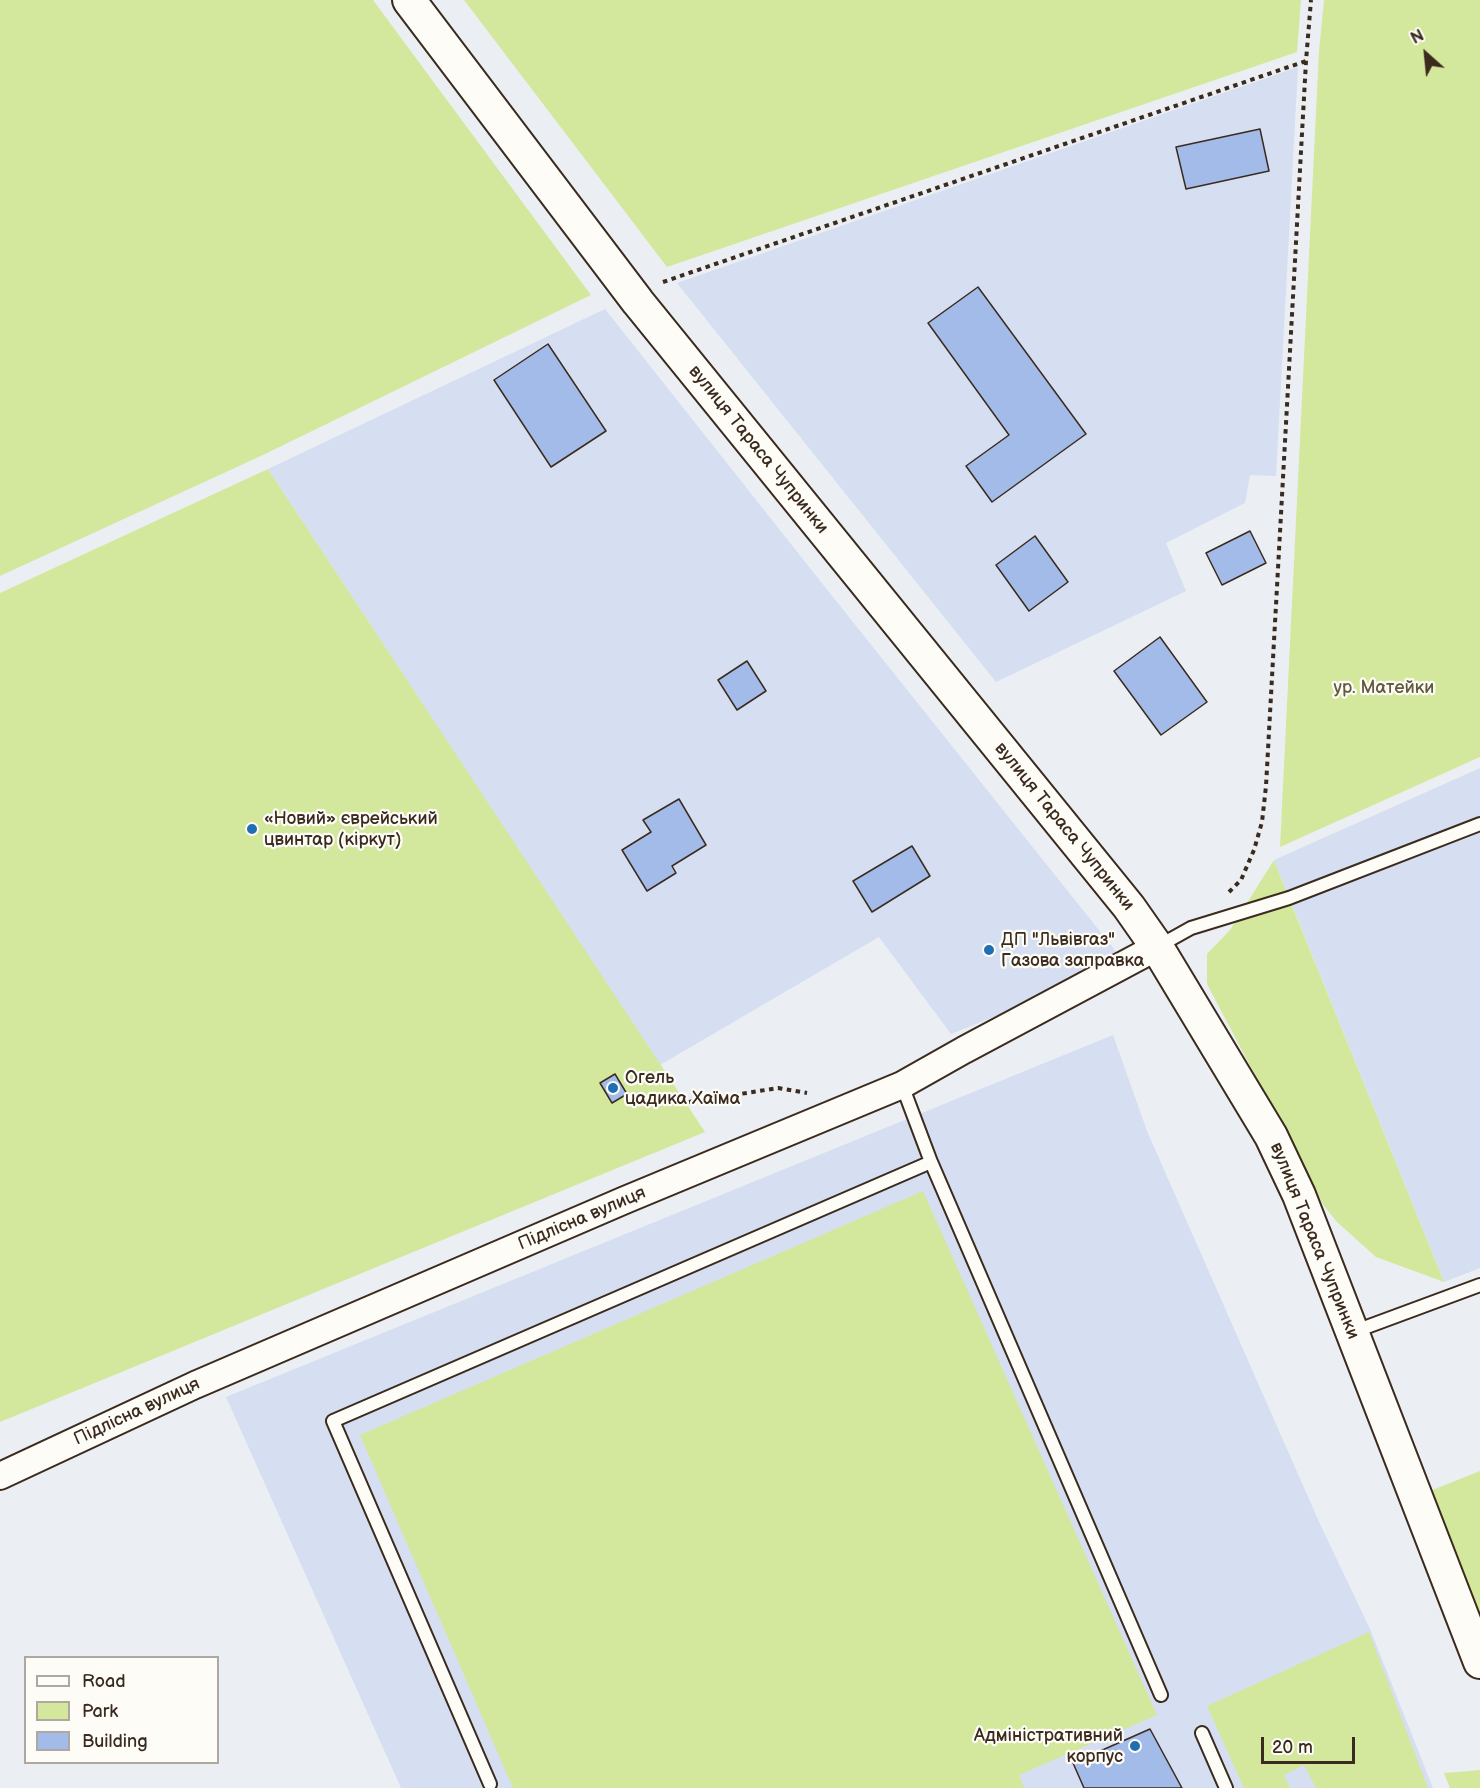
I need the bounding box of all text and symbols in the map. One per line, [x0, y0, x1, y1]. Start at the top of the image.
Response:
north arrow [1396, 24, 1456, 84]
text: N [1408, 26, 1427, 49]
street label: вулиця Тараса Чупринки [683, 361, 833, 539]
park label: ур. Матейки [1334, 677, 1434, 699]
street label: вулиця Тараса Чупринки [989, 738, 1139, 916]
place label: «Новий» єврейський цвинтар (кіркут) [264, 808, 438, 850]
marker: «Новий» єврейський цвинтар (кіркут) [245, 822, 259, 836]
place label: ДП "Львівгаз" Газова заправка [1001, 929, 1144, 972]
marker: ДП "Львівгаз" Газова заправка [982, 943, 996, 957]
place label: Огель цадика Хаїма [625, 1067, 740, 1110]
marker: Огель цадика Хаїма [606, 1081, 620, 1095]
street label: вулиця Тараса Чупринки [1265, 1139, 1363, 1343]
street label: Підлісна вулиця [515, 1182, 649, 1256]
street label: Підлісна вулиця [71, 1373, 203, 1451]
legend [24, 1656, 219, 1764]
text: Road [82, 1671, 126, 1692]
text: Park [82, 1701, 118, 1722]
place label: Адміністративний корпус [974, 1725, 1123, 1768]
scale bar [1264, 1725, 1358, 1763]
text: Building [82, 1731, 148, 1752]
text: 20 m [1272, 1737, 1313, 1758]
marker: Адміністративний корпус [1128, 1739, 1142, 1753]

